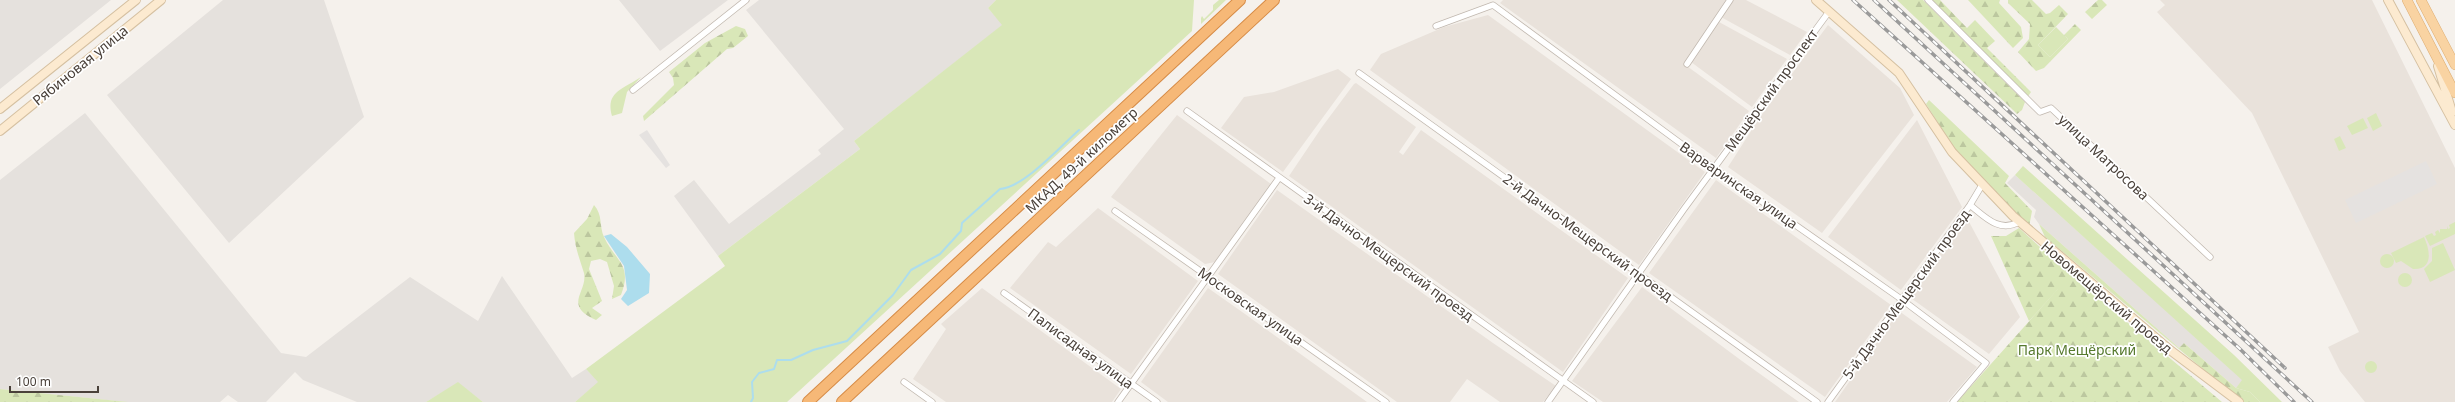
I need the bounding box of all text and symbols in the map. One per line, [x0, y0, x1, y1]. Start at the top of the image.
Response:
street label: Рябиновая улица [28, 21, 132, 109]
street label: Мещёрский проспект [1720, 25, 1822, 155]
street label: МКАД, 49-й километр [1021, 103, 1141, 217]
street label: улица Матросова [2054, 110, 2154, 204]
street label: Варваринская улица [1676, 137, 1802, 233]
street label: 2-й Дачно-Мещерский проезд [1499, 169, 1677, 305]
street label: 3-й Дачно-Мещерский проезд [1300, 189, 1478, 325]
street label: 5-й Дачно-Мещерский проезд [1838, 205, 1974, 383]
street label: Новомещёрский проезд [2037, 236, 2177, 358]
street label: Московская улица [1195, 263, 1307, 349]
street label: Палисадная улица [1024, 303, 1138, 393]
park label: Парк Мещёрский [2018, 340, 2136, 359]
scale bar [10, 368, 98, 394]
text: 100 m [16, 373, 51, 390]

